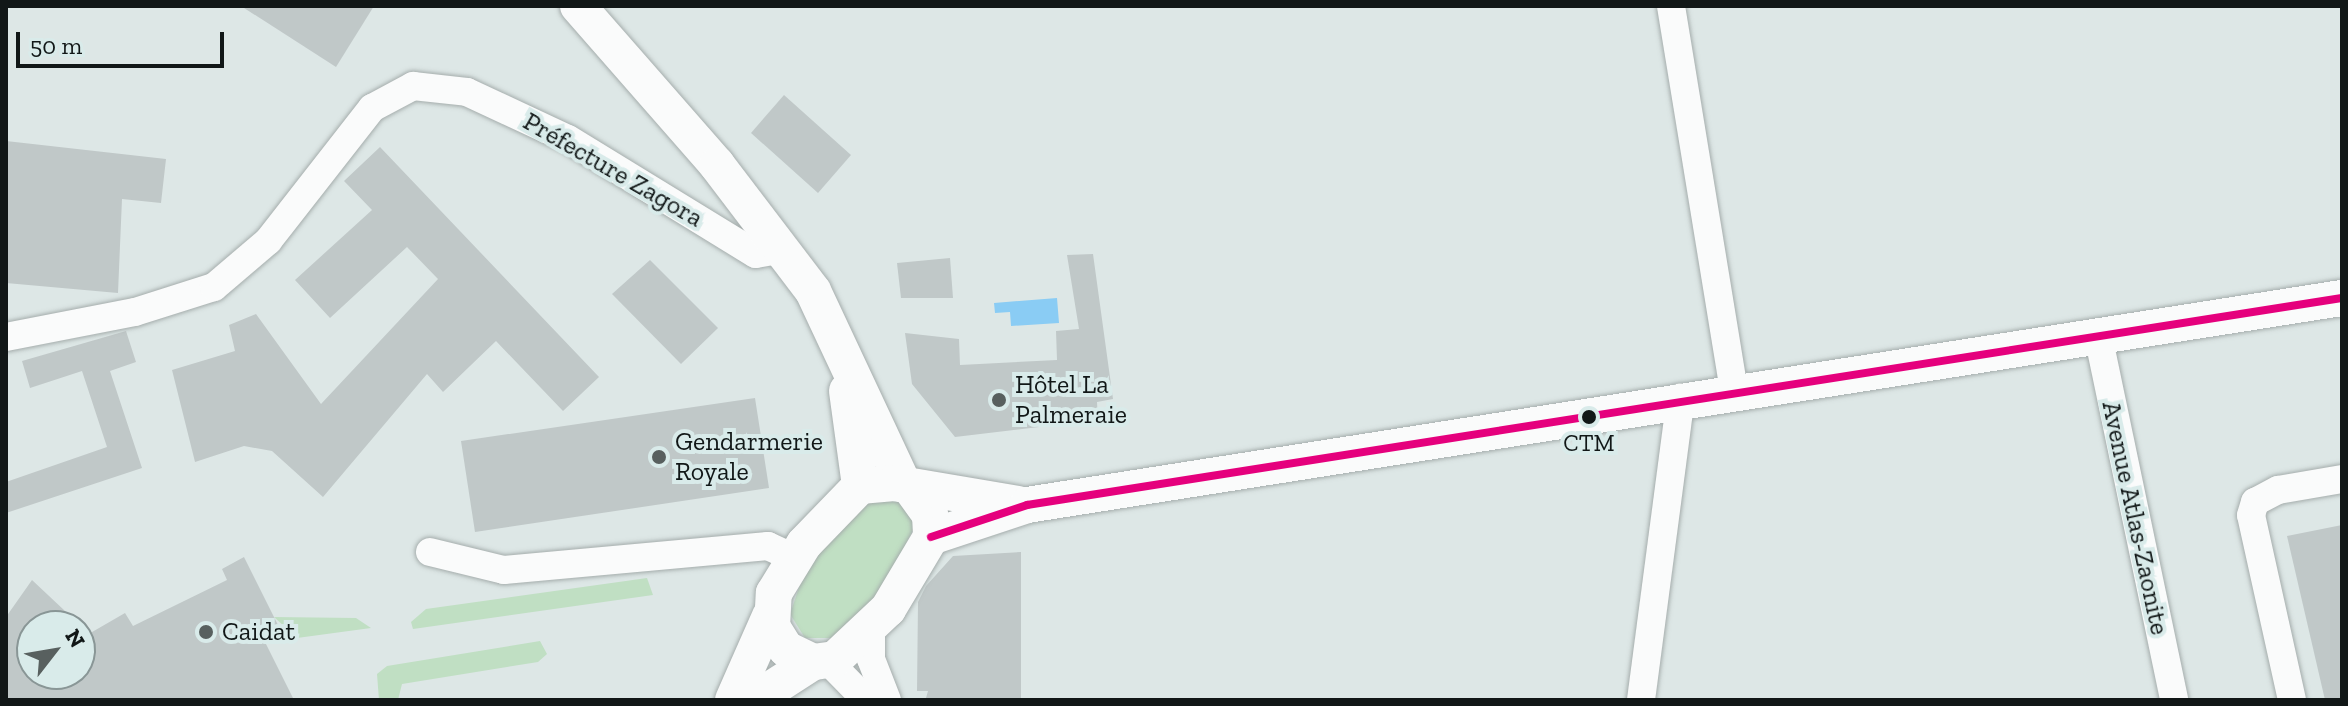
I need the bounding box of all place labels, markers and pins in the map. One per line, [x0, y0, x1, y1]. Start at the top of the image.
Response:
place label: Hôtel La Palmeraie [1015, 369, 1127, 430]
marker: Hôtel La Palmeraie [990, 391, 1008, 409]
marker: CTM [1581, 409, 1597, 425]
place label: Gendarmerie Royale [675, 426, 823, 488]
place label: CTM [1563, 429, 1615, 457]
marker: Gendarmerie Royale [650, 448, 668, 466]
place label: Caidat [222, 616, 295, 648]
marker: Caidat [197, 623, 215, 641]

